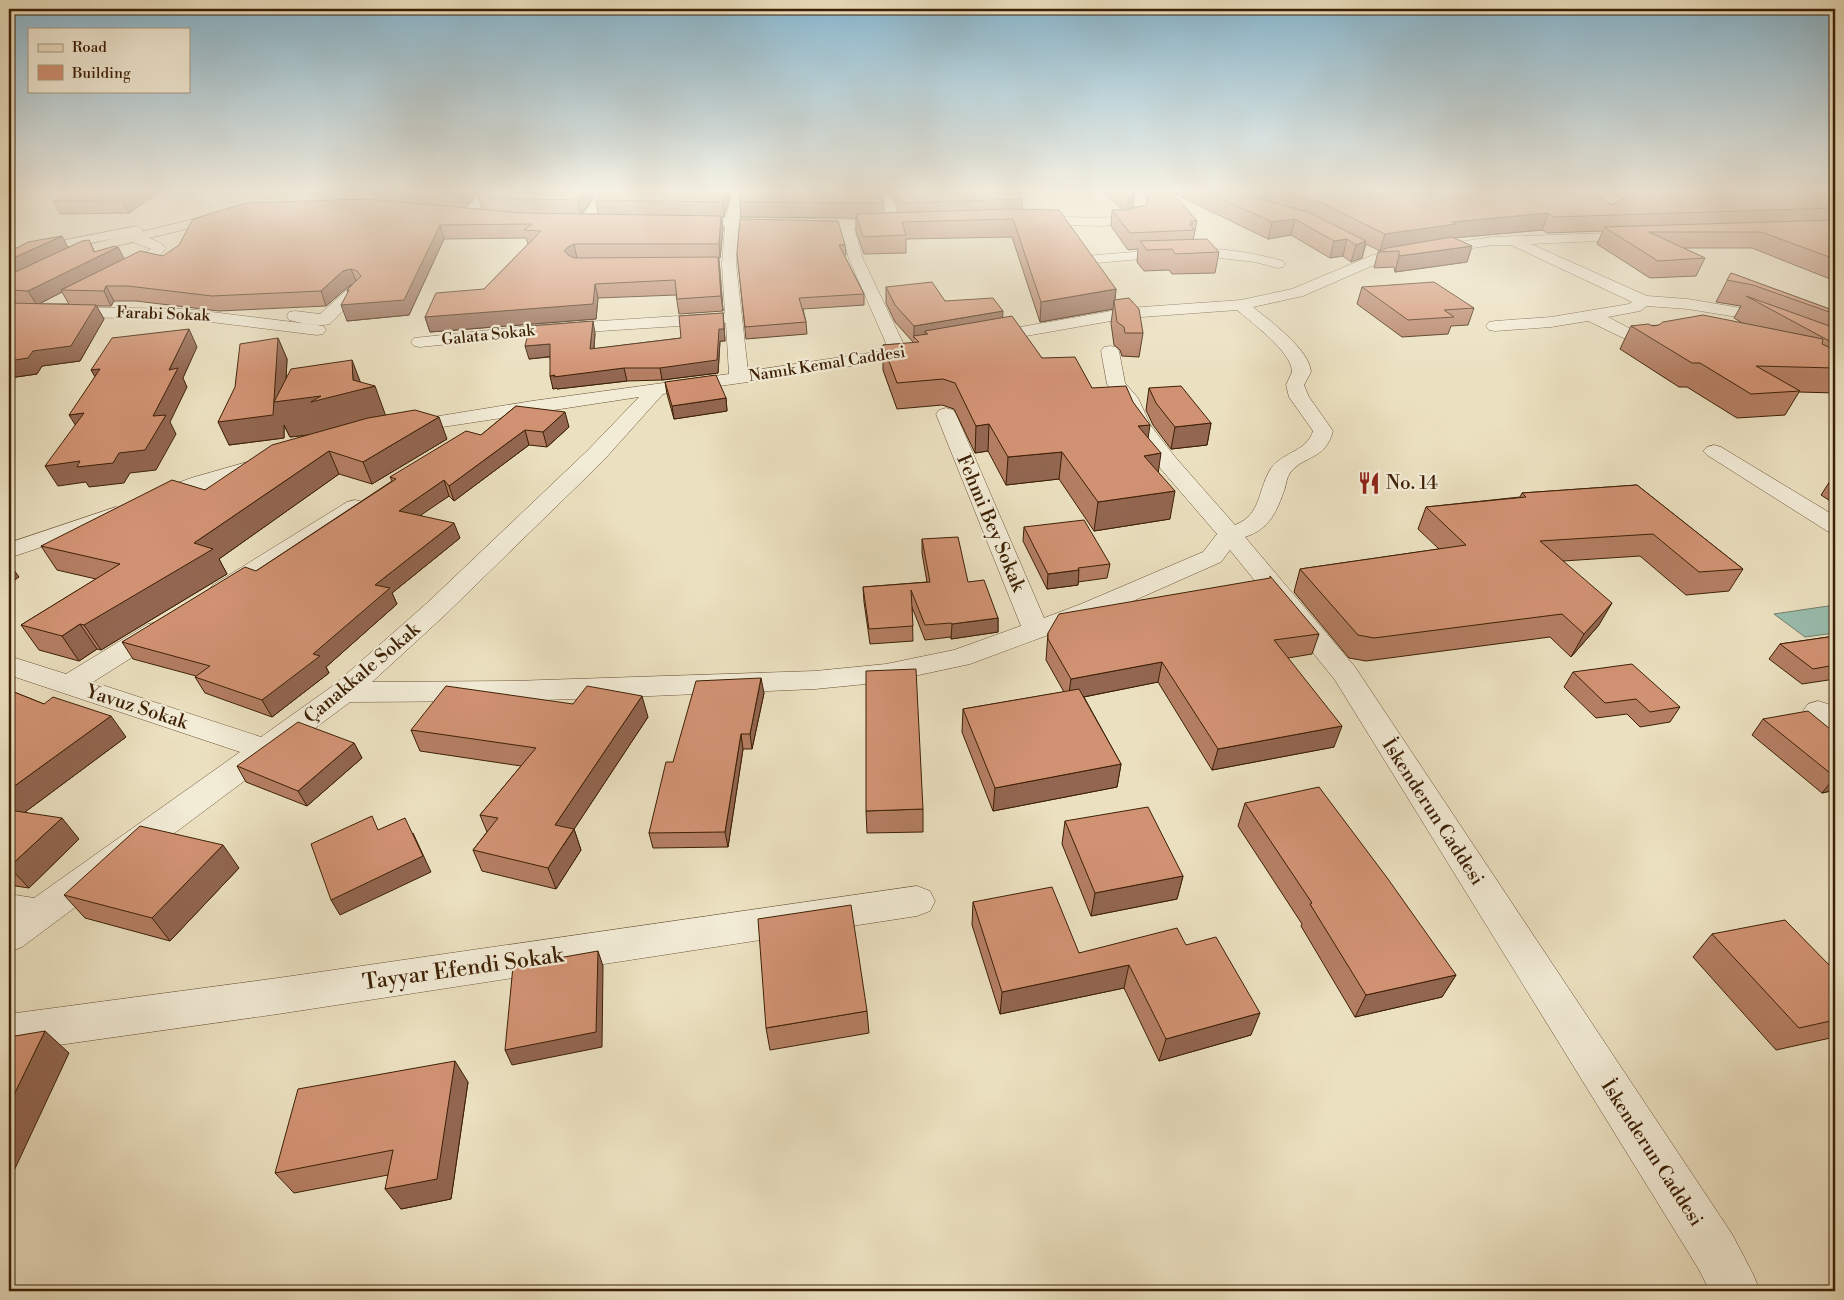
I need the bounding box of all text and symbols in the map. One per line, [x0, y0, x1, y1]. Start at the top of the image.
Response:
legend [28, 28, 190, 92]
text: Road [72, 38, 107, 57]
text: Building [71, 64, 131, 83]
street label: Farabi Sokak [116, 302, 212, 326]
street label: Galata Sokak [440, 320, 537, 350]
street label: Namık Kemal Caddesi [747, 342, 907, 386]
street label: Fehmi Bey Sokak [951, 451, 1031, 596]
restaurant icon: No. 14 [1356, 470, 1382, 496]
place label: No. 14 [1386, 471, 1438, 495]
street label: Çanakkale Sokak [299, 617, 426, 729]
street label: Yavuz Sokak [82, 679, 192, 735]
street label: İskenderun Caddesi [1377, 734, 1490, 890]
street label: Tayyar Efendi Sokak [361, 941, 567, 996]
street label: İskenderun Caddesi [1596, 1075, 1709, 1231]

